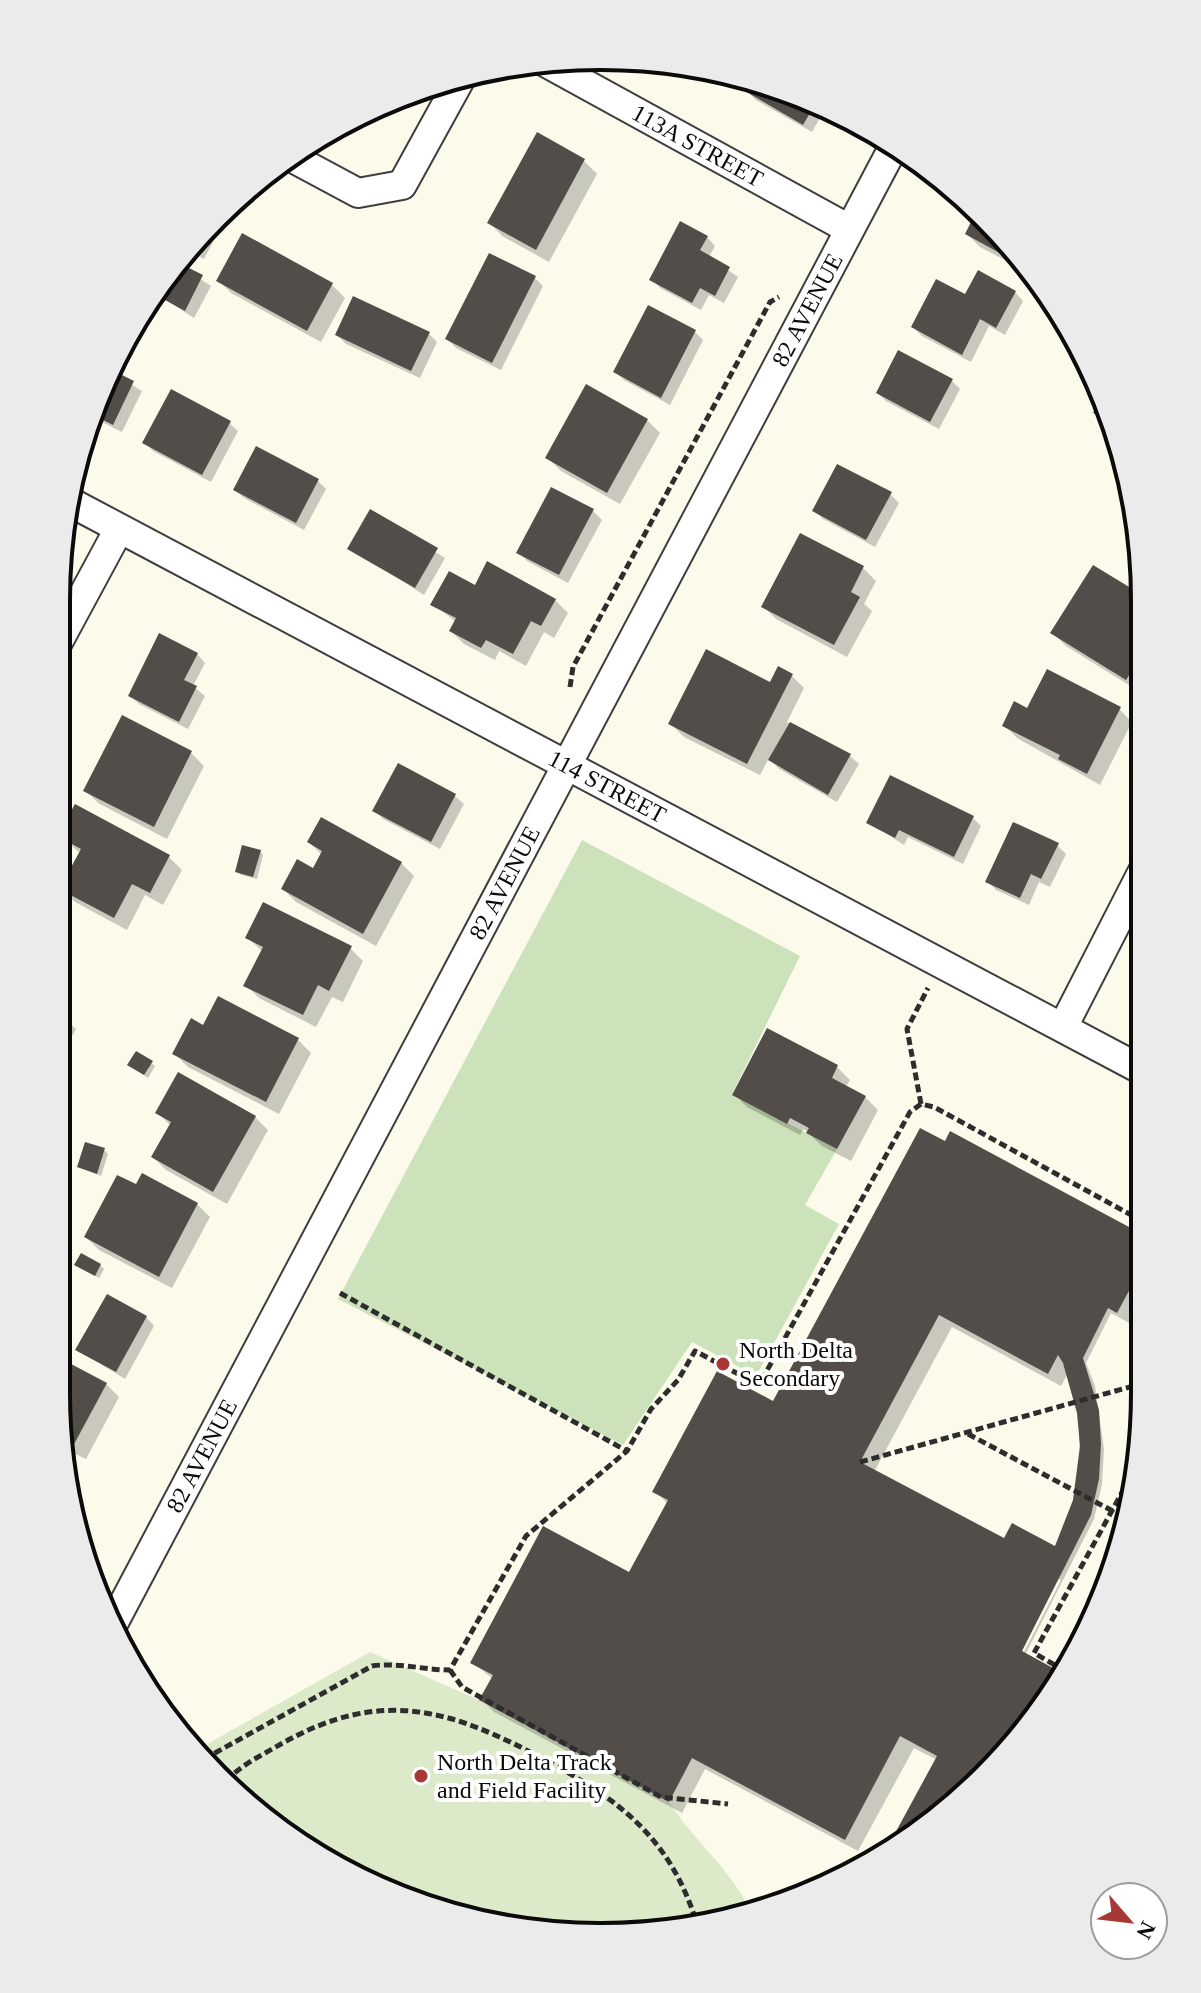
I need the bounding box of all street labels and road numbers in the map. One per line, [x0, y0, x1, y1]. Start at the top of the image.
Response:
street label: 113A STREET [628, 99, 768, 192]
street label: 82 AVENUE [767, 249, 848, 371]
street label: 114 STREET [544, 745, 671, 829]
street label: 82 AVENUE [464, 822, 545, 944]
street label: 82 AVENUE [161, 1395, 242, 1517]

